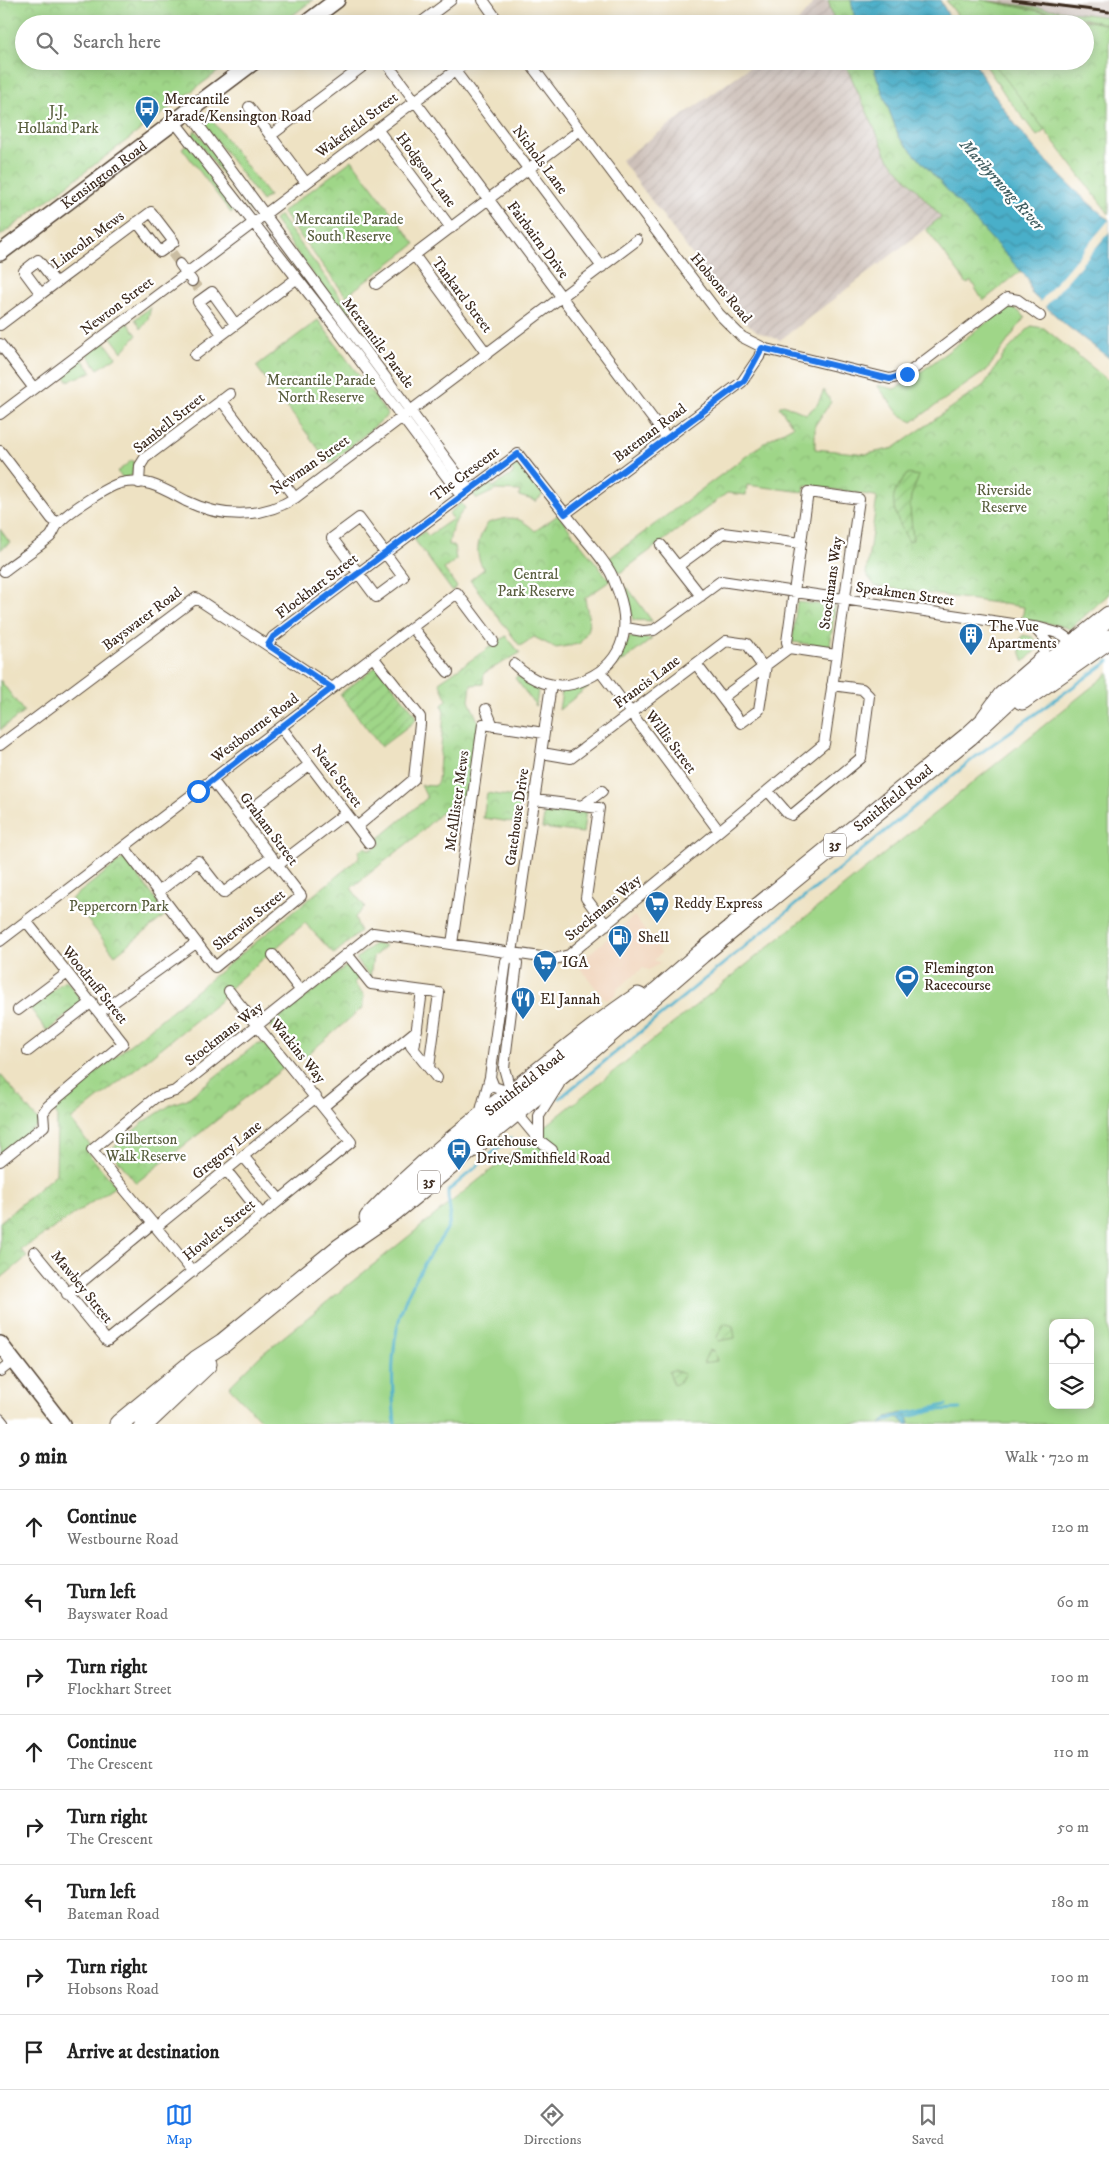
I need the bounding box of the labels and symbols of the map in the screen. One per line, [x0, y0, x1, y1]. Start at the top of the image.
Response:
street label: Wakefield Street [311, 88, 402, 163]
place label: Mercantile Parade/Kensington Road [164, 90, 312, 126]
bus stop icon: Mercantile Parade/Kensington Road [134, 95, 160, 129]
park label: J.J. Holland Park [17, 102, 99, 138]
street label: Nichols Lane [508, 122, 572, 198]
street label: Hodgson Lane [392, 129, 460, 211]
water label: Maribyrnong River [955, 135, 1049, 236]
street label: Kensington Road [57, 136, 151, 213]
street label: Fairbairn Drive [503, 198, 573, 282]
street label: Lincoln Mews [48, 207, 128, 273]
park label: Mercantile Parade South Reserve [294, 210, 404, 246]
street label: Hobsons Road [686, 249, 756, 327]
street label: Tankard Street [427, 253, 497, 337]
street label: Newton Street [77, 272, 157, 340]
street label: Mercantile Parade [338, 294, 418, 392]
route end [896, 363, 919, 386]
park label: Mercantile Parade North Reserve [266, 371, 376, 407]
street label: Sambell Street [129, 388, 209, 458]
street label: Bateman Road [610, 399, 691, 467]
street label: Newman Street [267, 431, 353, 499]
street label: The Crescent [427, 442, 503, 506]
park label: Riverside Reserve [977, 481, 1031, 517]
street label: Stockmans Way [815, 534, 847, 631]
street label: Flockhart Street [272, 549, 362, 623]
park label: Central Park Reserve [497, 565, 575, 601]
street label: Speakmen Street [854, 578, 956, 610]
street label: Bayswater Road [98, 583, 186, 655]
place label: The Vue Apartments [988, 617, 1057, 653]
building icon: The Vue Apartments [958, 622, 984, 656]
street label: Francis Lane [610, 651, 684, 713]
street label: Westbourne Road [207, 689, 303, 768]
street label: Willis Street [640, 706, 701, 777]
street label: Neale Street [307, 741, 367, 811]
street label: McAllister Mews [441, 749, 473, 853]
street label: Smithfield Road [849, 760, 937, 836]
street label: Gatehouse Drive [501, 767, 533, 867]
route start [187, 780, 210, 803]
street label: Graham Street [235, 789, 303, 869]
road number: 35 [824, 834, 846, 856]
street label: Stockmans Way [561, 870, 646, 945]
street label: Sherwin Street [209, 885, 289, 955]
supermarket icon: Reddy Express [644, 890, 670, 924]
place label: Reddy Express [674, 894, 763, 913]
park label: Peppercorn Park [69, 897, 170, 916]
fuel station icon: Shell [607, 924, 633, 958]
place label: Shell [638, 928, 669, 947]
street label: Woodruff Street [57, 941, 132, 1028]
supermarket icon: IGA [532, 949, 558, 983]
place label: IGA [562, 953, 589, 972]
place label: Flemington Racecourse [924, 959, 994, 995]
sports icon: Flemington Racecourse [894, 964, 920, 998]
restaurant icon: El Jannah [510, 986, 536, 1020]
place label: El Jannah [540, 990, 600, 1009]
street label: Stockmans Way [181, 997, 268, 1070]
street label: Watkins Way [266, 1014, 330, 1088]
street label: Smithfield Road [480, 1045, 569, 1120]
street label: Gregory Lane [188, 1116, 266, 1184]
park label: Gilbertson Walk Reserve [105, 1130, 186, 1166]
place label: Gatehouse Drive/Smithfield Road [476, 1132, 611, 1168]
bus stop icon: Gatehouse Drive/Smithfield Road [446, 1137, 472, 1171]
road number: 35 [418, 1170, 440, 1194]
street label: Howlett Street [179, 1195, 259, 1265]
street label: Mawbey Street [47, 1247, 117, 1328]

